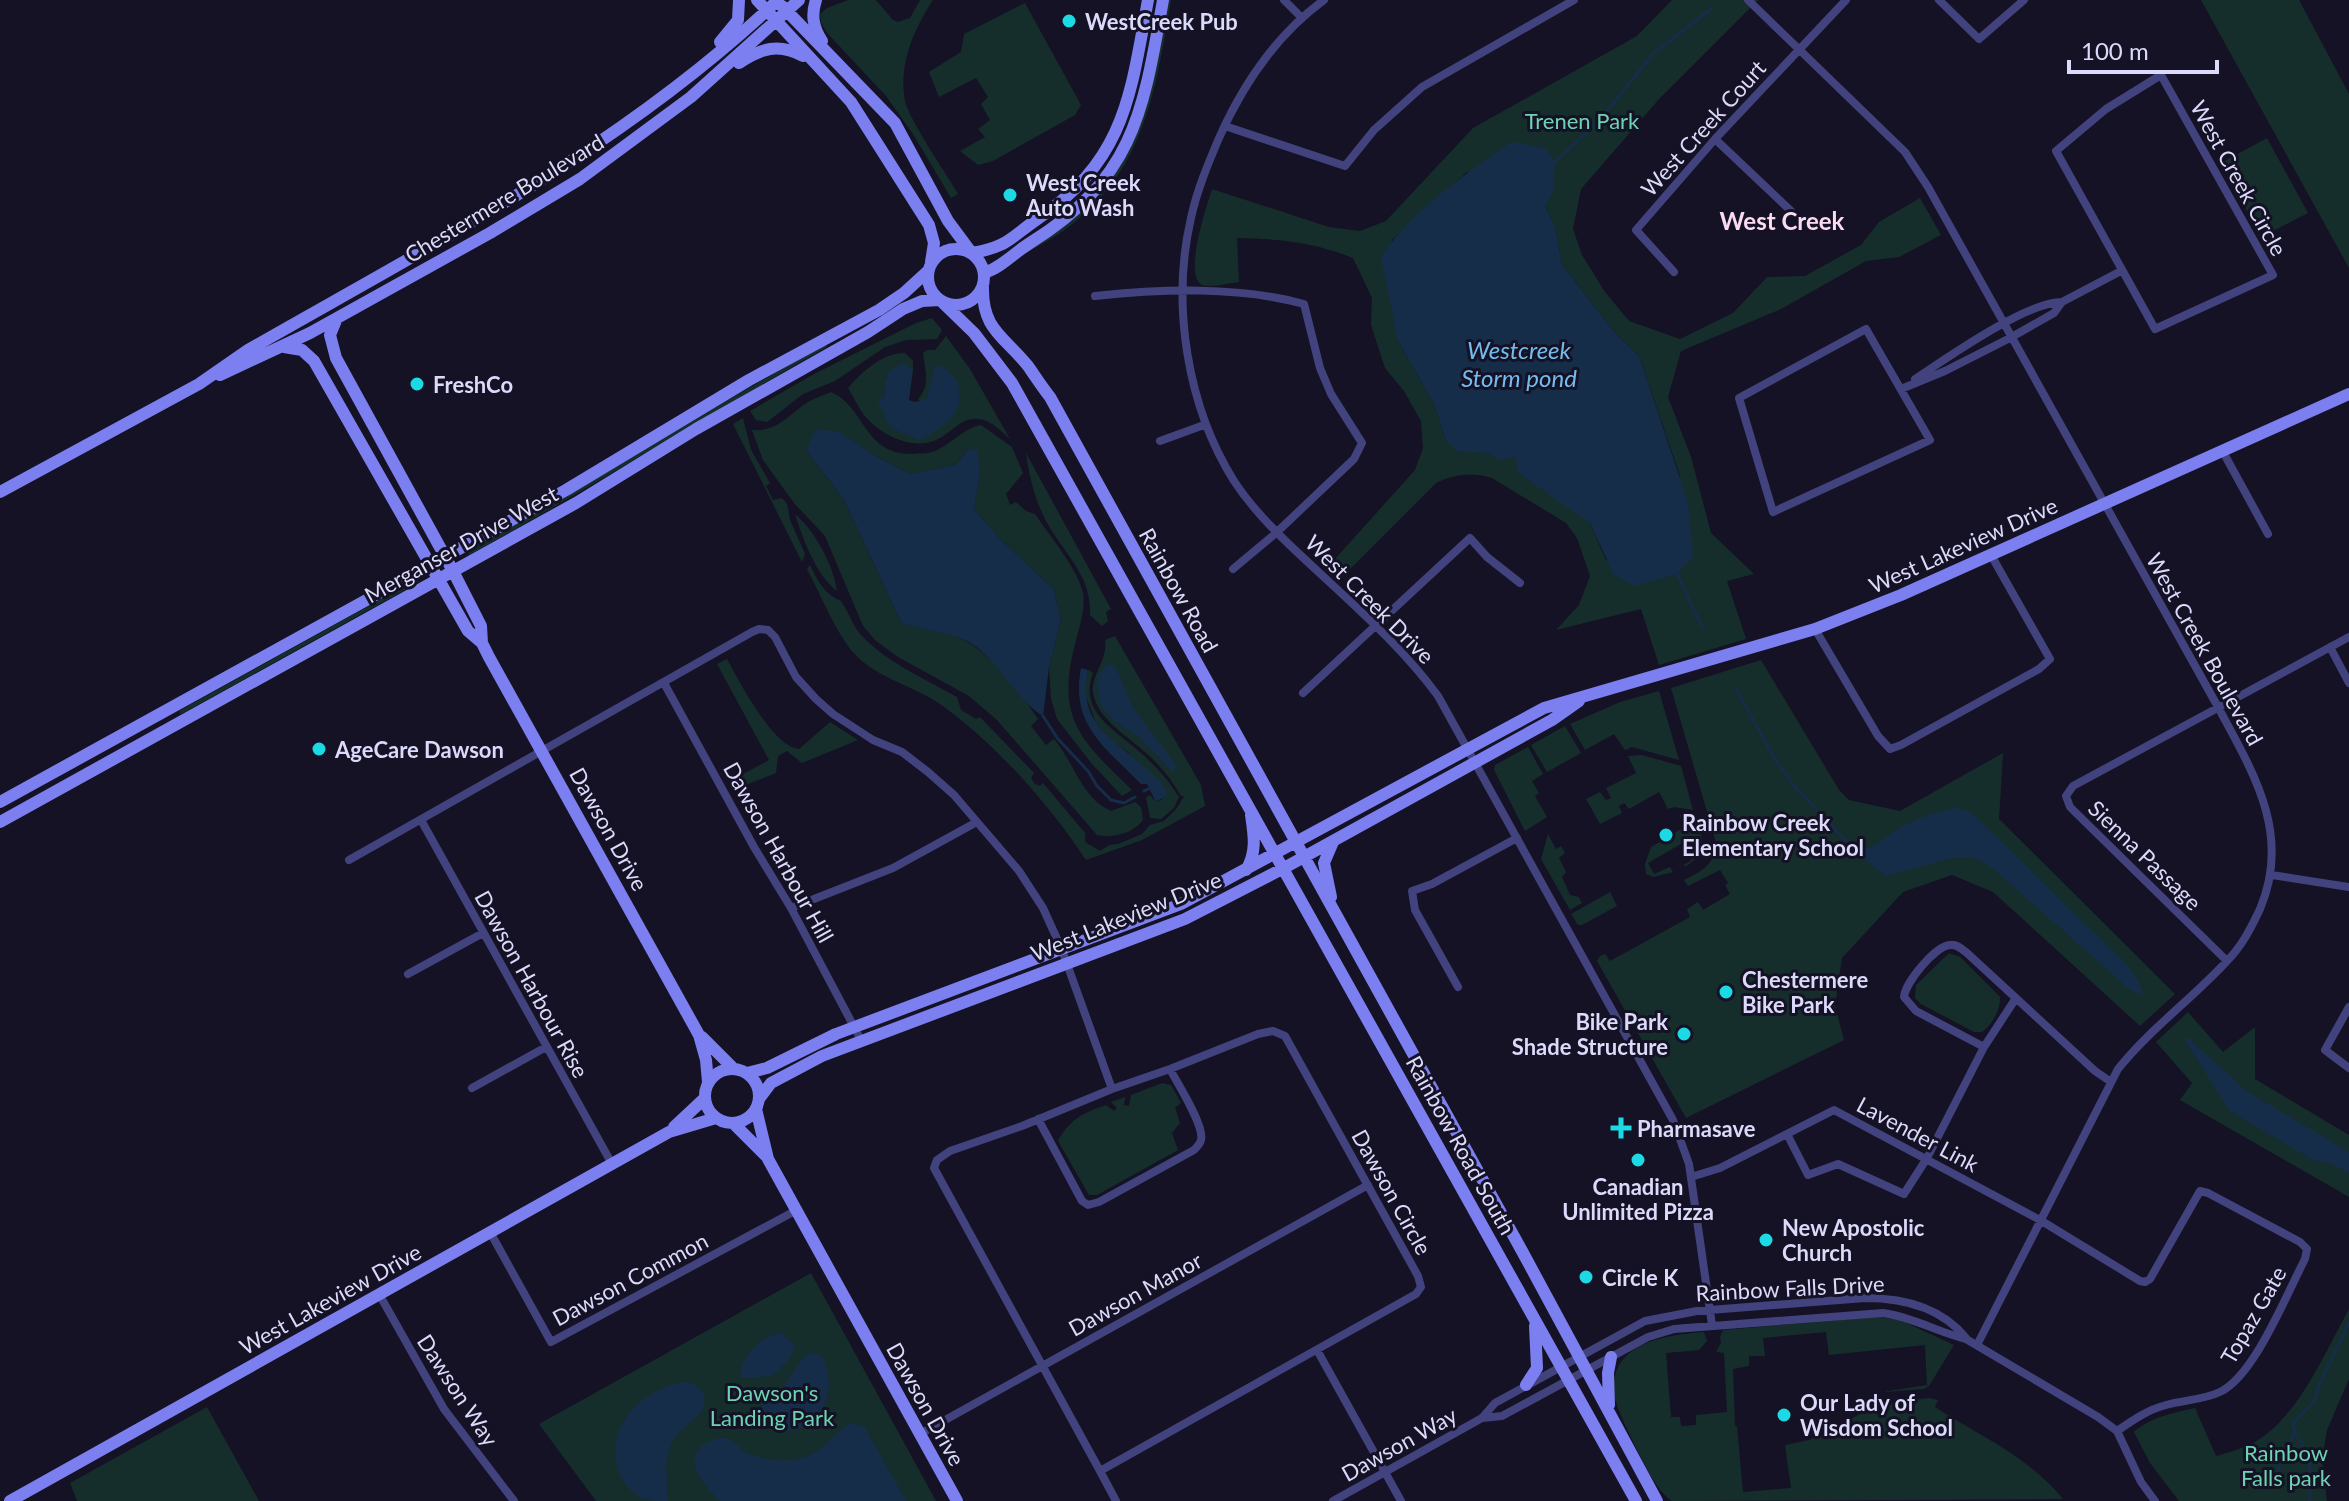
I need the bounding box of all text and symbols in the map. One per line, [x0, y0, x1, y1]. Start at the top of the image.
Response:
place label: WestCreek Pub [1085, 8, 1238, 35]
marker: WestCreek Pub [1060, 12, 1078, 30]
scale bar [2069, 24, 2217, 74]
text: 100 m [2081, 36, 2149, 65]
street label: West Creek Court [1635, 54, 1771, 202]
street label: West Creek Circle [2185, 96, 2293, 260]
park label: Trenen Park [1525, 107, 1640, 134]
street label: Chestermere Boulevard [400, 128, 608, 268]
place label: West Creek Auto Wash [1025, 169, 1141, 221]
marker: West Creek Auto Wash [1001, 186, 1019, 204]
district label: West Creek [1720, 206, 1845, 235]
water label: Westcreek Storm pond [1461, 335, 1577, 392]
place label: FreshCo [433, 371, 513, 398]
marker: FreshCo [408, 375, 426, 393]
street label: Merganser Drive West [360, 480, 562, 608]
street label: West Lakeview Drive [1865, 491, 2061, 599]
street label: Rainbow Road [1134, 523, 1224, 657]
street label: West Creek Drive [1300, 529, 1440, 669]
street label: West Creek Boulevard [2141, 548, 2269, 750]
place label: AgeCare Dawson [334, 736, 504, 763]
marker: AgeCare Dawson [310, 740, 328, 758]
street label: Dawson Harbour Hill [718, 757, 840, 947]
street label: Dawson Drive [564, 763, 654, 895]
street label: Sienna Passage [2083, 794, 2207, 916]
place label: Rainbow Creek Elementary School [1682, 809, 1864, 861]
marker: Rainbow Creek Elementary School [1657, 826, 1675, 844]
street label: West Lakeview Drive [1027, 865, 1225, 967]
street label: Dawson Harbour Rise [469, 886, 595, 1082]
place label: Chestermere Bike Park [1742, 966, 1868, 1018]
marker: Chestermere Bike Park [1717, 983, 1735, 1001]
place label: Bike Park Shade Structure [1512, 1008, 1668, 1060]
marker: Bike Park Shade Structure [1675, 1025, 1693, 1043]
street label: Rainbow Road South [1401, 1051, 1521, 1239]
street label: Lavender Link [1852, 1091, 1984, 1178]
place label: Pharmasave [1637, 1115, 1756, 1142]
marker: Pharmasave [1612, 1119, 1630, 1137]
street label: Dawson Circle [1346, 1125, 1438, 1259]
marker: Canadian Unlimited Pizza [1629, 1151, 1647, 1169]
place label: Canadian Unlimited Pizza [1562, 1173, 1714, 1225]
place label: New Apostolic Church [1782, 1214, 1925, 1266]
street label: Dawson Common [548, 1227, 712, 1331]
marker: New Apostolic Church [1757, 1231, 1775, 1249]
street label: West Lakeview Drive [235, 1238, 425, 1360]
street label: Dawson Manor [1064, 1246, 1206, 1342]
street label: Topaz Gate [2214, 1262, 2292, 1368]
place label: Circle K [1602, 1264, 1679, 1291]
marker: Circle K [1577, 1268, 1595, 1286]
street label: Rainbow Falls Drive [1695, 1270, 1885, 1306]
street label: Dawson Way [412, 1329, 504, 1451]
street label: Dawson Drive [881, 1338, 971, 1470]
park label: Dawson's Landing Park [710, 1379, 835, 1431]
place label: Our Lady of Wisdom School [1800, 1389, 1953, 1441]
street label: Dawson Way [1337, 1401, 1462, 1487]
marker: Our Lady of Wisdom School [1775, 1406, 1793, 1424]
park label: Rainbow Falls park [2241, 1439, 2332, 1491]

